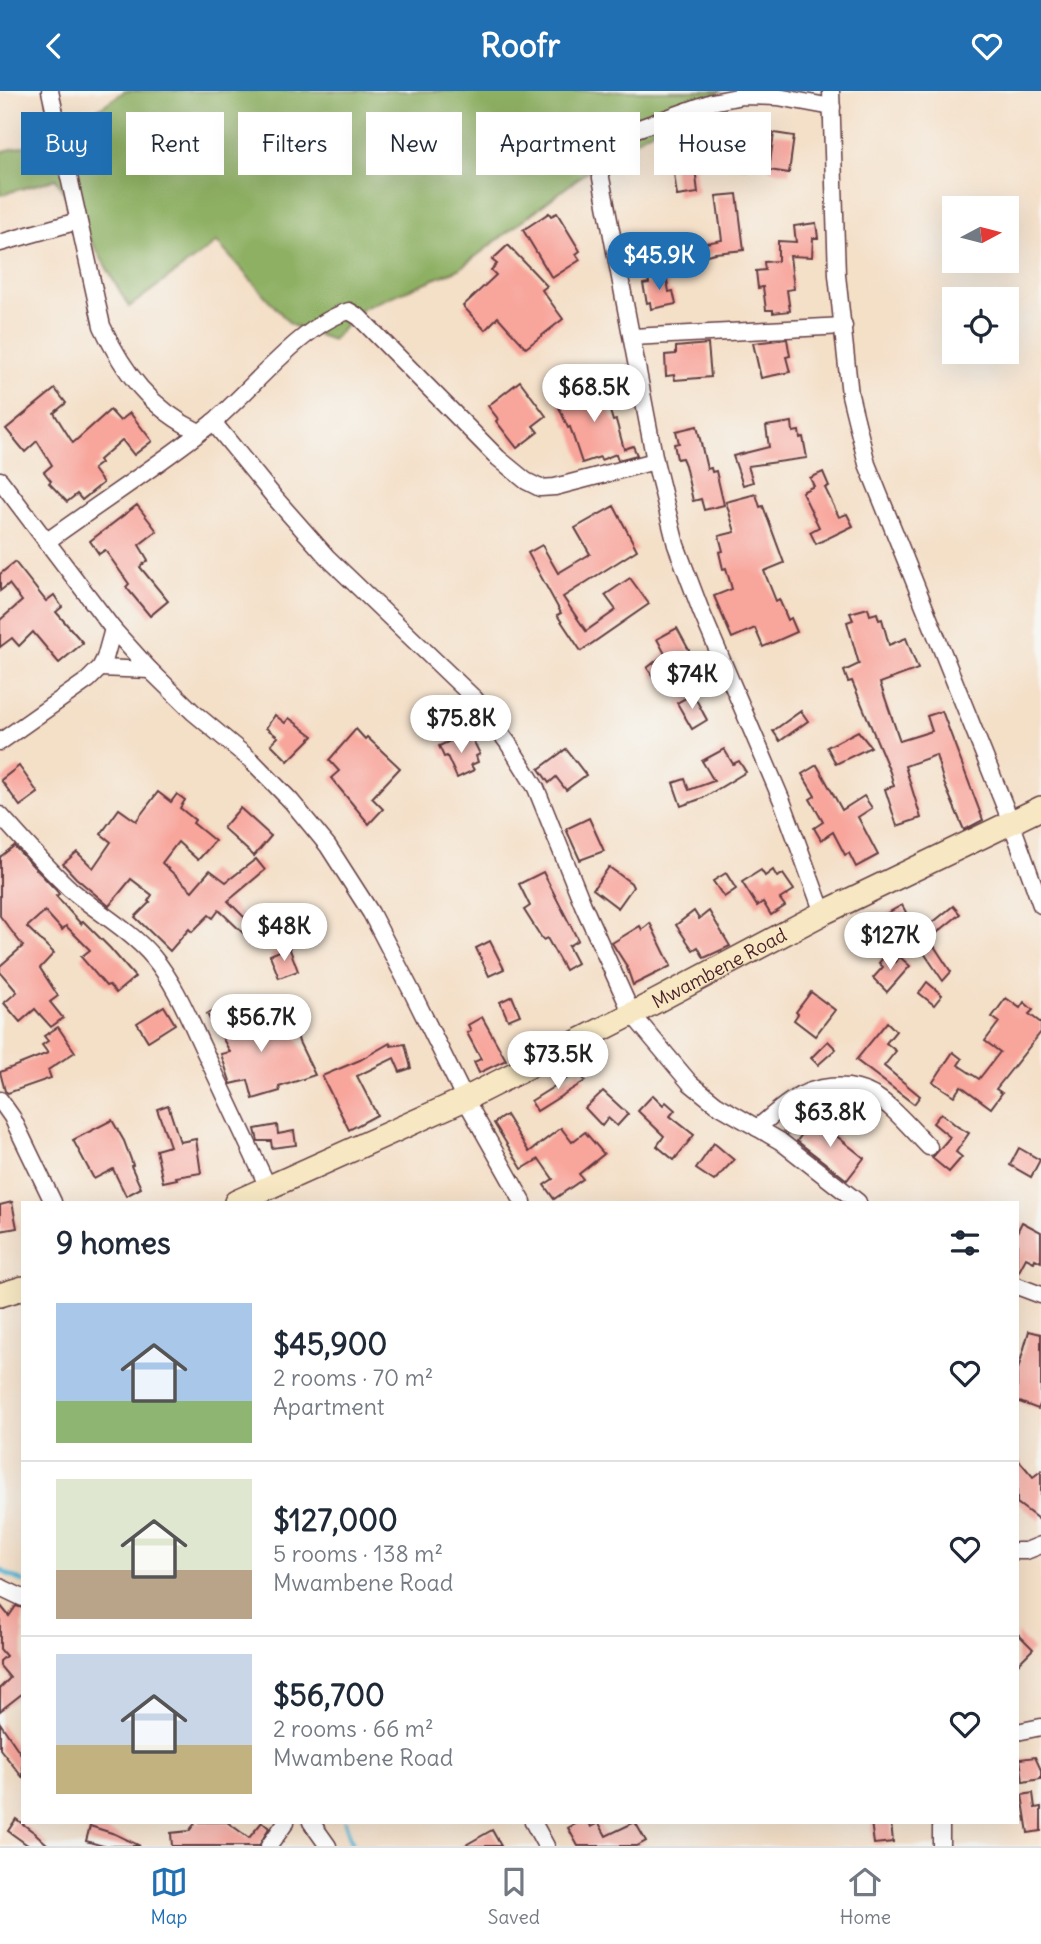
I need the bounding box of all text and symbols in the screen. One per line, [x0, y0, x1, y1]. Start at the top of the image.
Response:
text: Roofr [481, 25, 560, 66]
icon: back [35, 27, 73, 65]
icon: heart [968, 27, 1006, 65]
chip: Buy [21, 112, 112, 175]
chip: Rent [126, 112, 224, 175]
chip: Filters [238, 112, 352, 175]
chip: New [366, 112, 462, 175]
chip: Apartment [476, 112, 640, 175]
chip: House [654, 112, 771, 175]
north arrow [942, 196, 1018, 273]
map controls [942, 196, 1019, 364]
pin: $45.9K [602, 233, 716, 292]
text: $45.9K [623, 240, 695, 269]
button: locate [942, 287, 1019, 364]
pin: $68.5K [537, 365, 651, 424]
text: $68.5K [558, 372, 630, 401]
pin: $74K [651, 651, 733, 711]
text: $74K [666, 659, 718, 688]
pin: $75.8K [404, 695, 518, 755]
text: $75.8K [426, 703, 496, 732]
pin: $48K [243, 903, 325, 963]
text: $48K [257, 911, 311, 940]
pin: $127K [841, 913, 939, 972]
text: $127K [860, 920, 920, 949]
street label: Mwambene Road [648, 923, 791, 1013]
pin: $56.7K [204, 995, 318, 1054]
text: $56.7K [226, 1002, 296, 1031]
pin: $73.5K [501, 1031, 615, 1091]
text: $73.5K [523, 1039, 593, 1068]
pin: $63.8K [773, 1089, 887, 1149]
text: $63.8K [794, 1097, 866, 1126]
text: 9 homes [56, 1224, 171, 1262]
icon: filters [946, 1224, 984, 1262]
text: $45,900 [273, 1325, 387, 1363]
icon: home [112, 1331, 196, 1415]
icon: heart [946, 1354, 984, 1392]
text: 2 rooms · 70 m² [273, 1363, 433, 1392]
text: Apartment [273, 1392, 385, 1421]
text: $127,000 [273, 1501, 398, 1539]
icon: home [112, 1507, 196, 1591]
icon: heart [946, 1530, 984, 1568]
text: 5 rooms · 138 m² [273, 1539, 443, 1568]
text: Mwambene Road [273, 1568, 453, 1597]
text: $56,700 [273, 1676, 385, 1714]
icon: home [112, 1682, 196, 1766]
icon: heart [946, 1705, 984, 1743]
text: 2 rooms · 66 m² [273, 1714, 434, 1743]
text: Mwambene Road [273, 1743, 453, 1772]
tab: Map [150, 1863, 188, 1929]
tab: Saved [488, 1863, 540, 1929]
tab: Home [840, 1863, 891, 1929]

